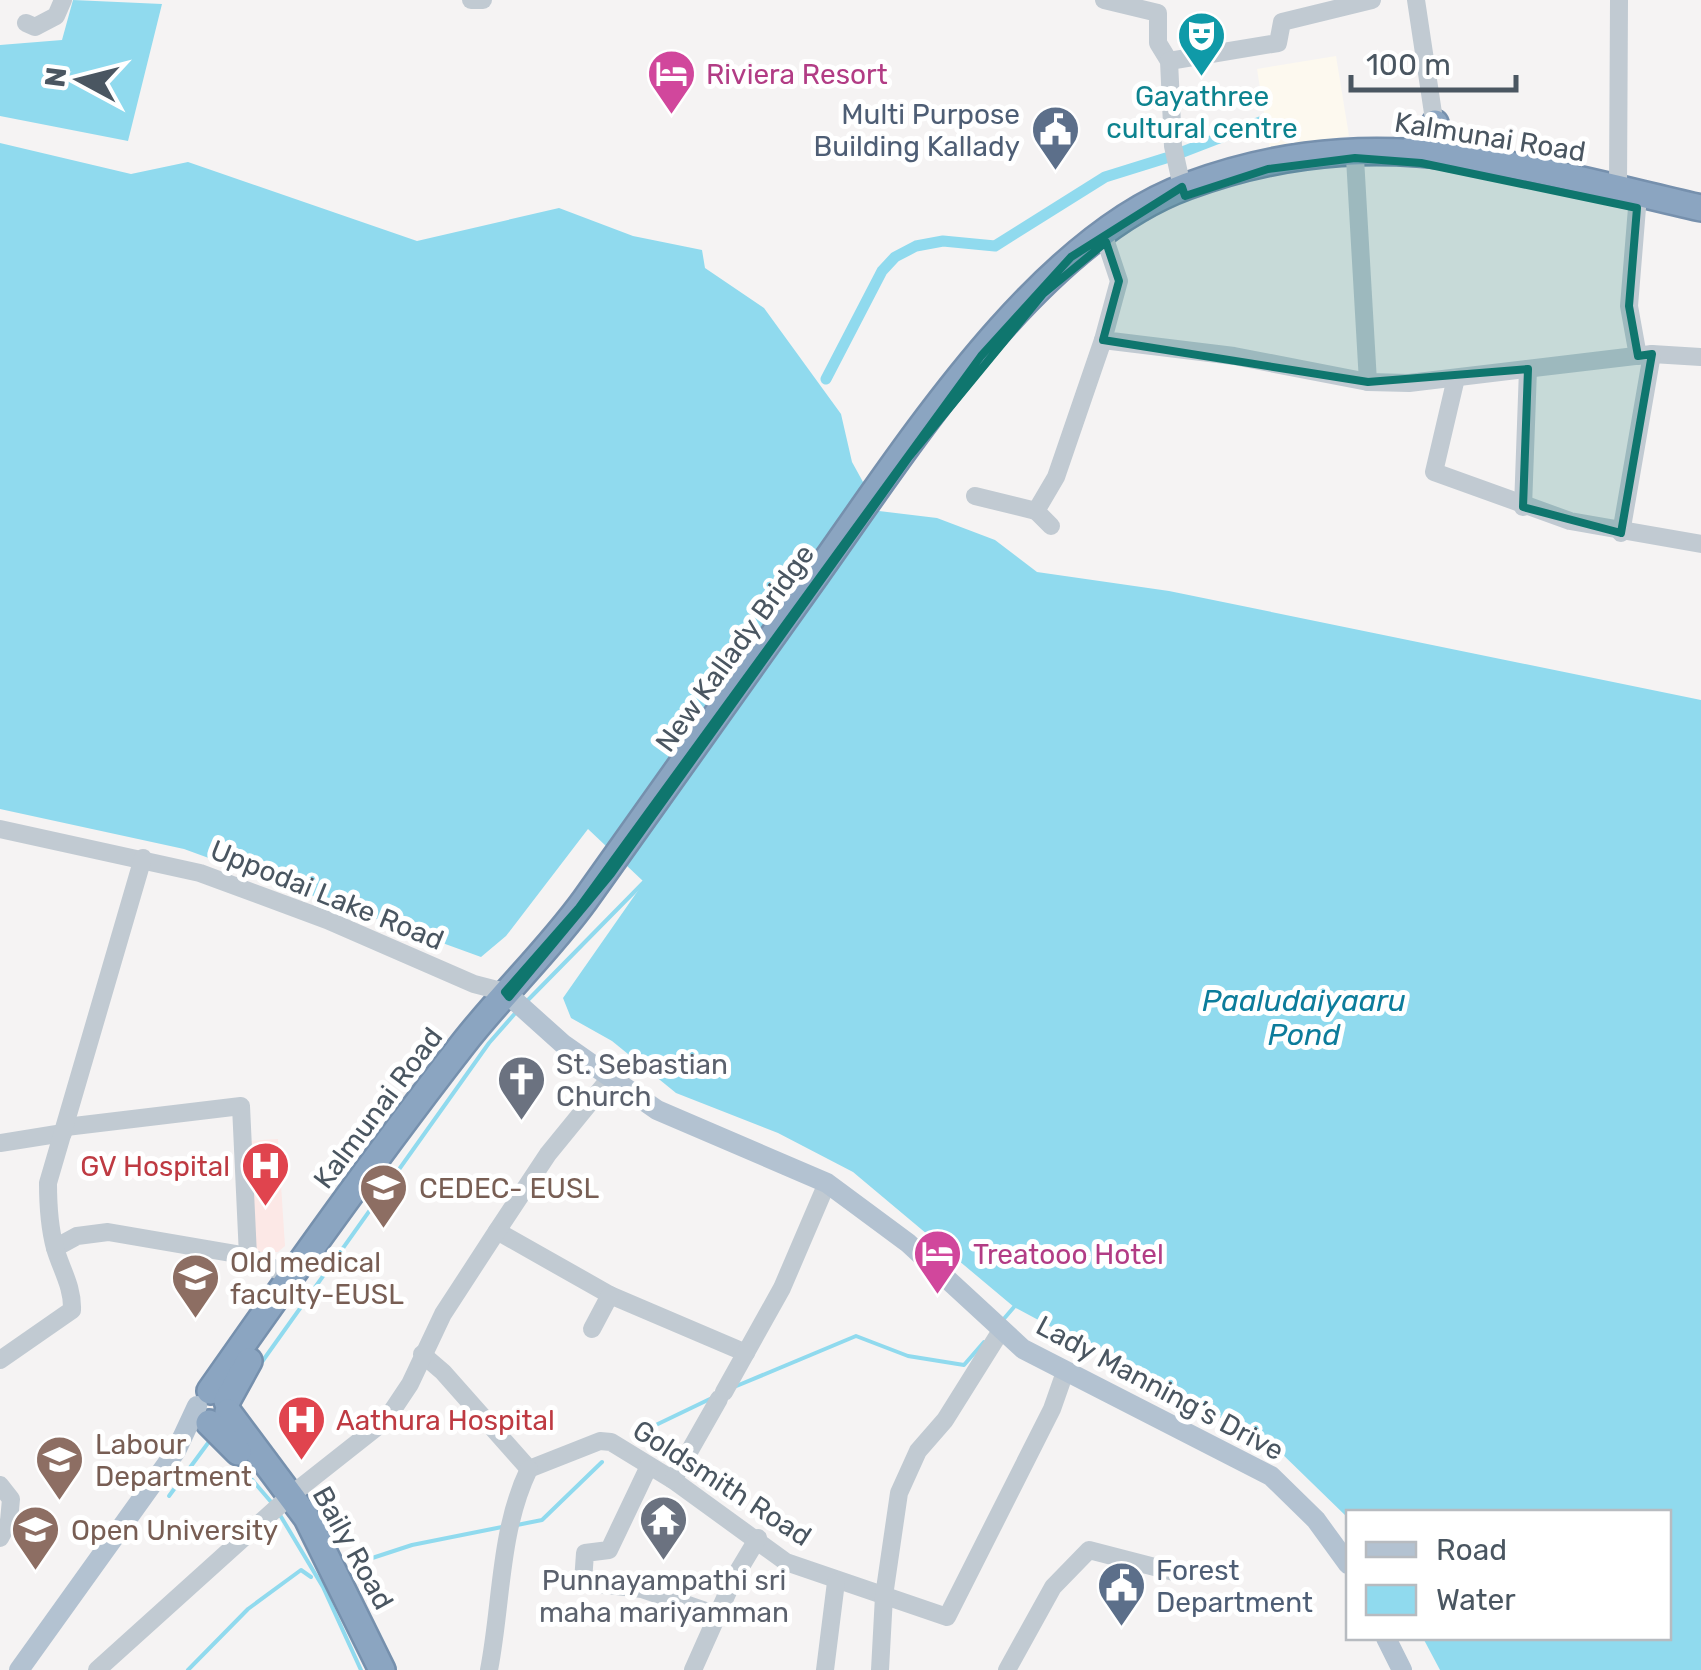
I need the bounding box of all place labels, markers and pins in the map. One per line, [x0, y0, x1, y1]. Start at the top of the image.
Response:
theatre icon: Gayathree cultural centre [1176, 10, 1228, 78]
hotel icon: Riviera Resort [645, 48, 697, 116]
place label: Riviera Resort [706, 58, 888, 91]
place label: Gayathree cultural centre [1106, 80, 1298, 145]
place label: Multi Purpose Building Kallady [814, 98, 1020, 163]
public building icon: Multi Purpose Building Kallady [1029, 104, 1081, 172]
place label: St. Sebastian Church [556, 1048, 728, 1113]
church icon: St. Sebastian Church [495, 1054, 547, 1122]
hospital icon: GV Hospital [239, 1140, 291, 1208]
place label: GV Hospital [80, 1150, 230, 1183]
school or university icon: CEDEC- EUSL [358, 1162, 410, 1230]
place label: CEDEC- EUSL [419, 1172, 599, 1205]
hotel icon: Treatooo Hotel [912, 1228, 964, 1296]
place label: Treatooo Hotel [973, 1238, 1164, 1271]
place label: Old medical faculty-EUSL [230, 1246, 404, 1311]
school or university icon: Old medical faculty-EUSL [169, 1252, 221, 1320]
hospital icon: Aathura Hospital [275, 1394, 327, 1462]
place label: Aathura Hospital [336, 1404, 555, 1437]
place label: Labour Department [95, 1428, 252, 1493]
school or university icon: Labour Department [34, 1434, 86, 1502]
temple icon: Punnayampathi sri maha mariyamman [638, 1494, 690, 1562]
school or university icon: Open University [10, 1504, 62, 1572]
place label: Open University [71, 1514, 278, 1547]
place label: Forest Department [1156, 1554, 1313, 1619]
public building icon: Forest Department [1095, 1560, 1147, 1628]
place label: Punnayampathi sri maha mariyamman [539, 1564, 789, 1629]

